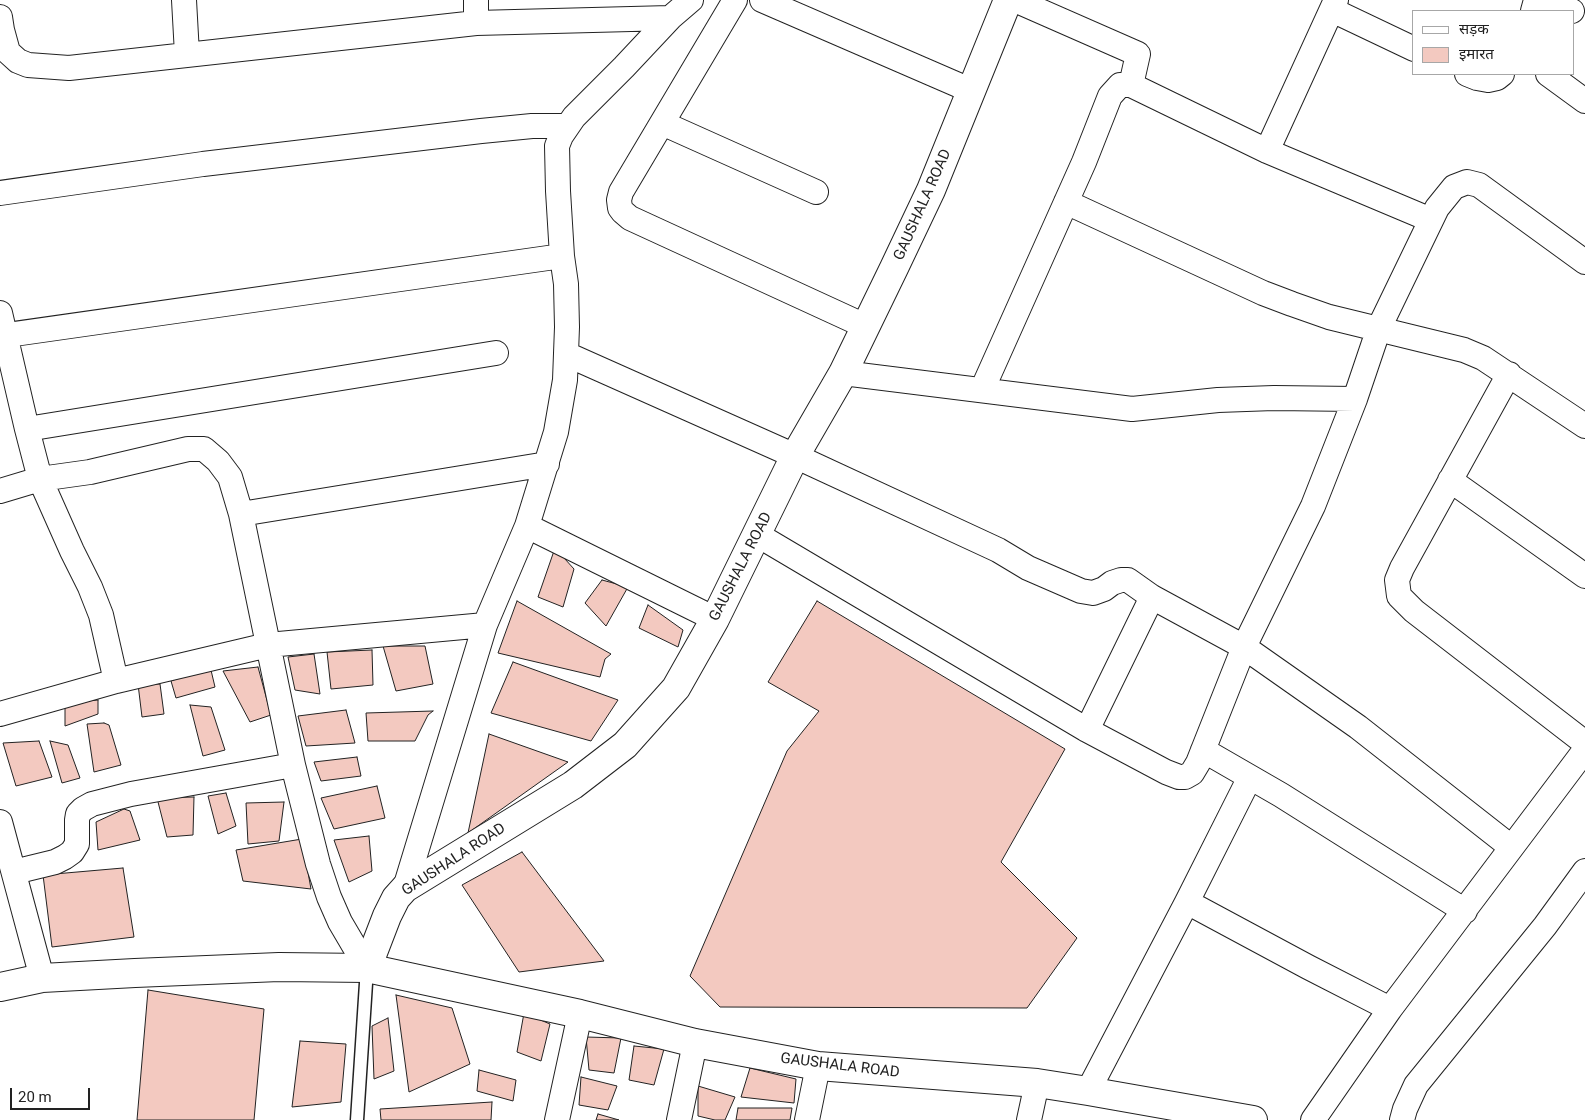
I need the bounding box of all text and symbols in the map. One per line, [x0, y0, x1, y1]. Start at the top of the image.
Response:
legend [1412, 10, 1575, 75]
text: सड़क [1459, 20, 1489, 38]
text: इमारत [1459, 45, 1494, 63]
street label: GAUSHALA ROAD [890, 147, 956, 263]
street label: GAUSHALA ROAD [706, 510, 776, 624]
street label: GAUSHALA ROAD [399, 820, 509, 900]
street label: GAUSHALA ROAD [779, 1050, 901, 1082]
scale bar [12, 1078, 92, 1110]
text: 20 m [18, 1088, 52, 1106]

